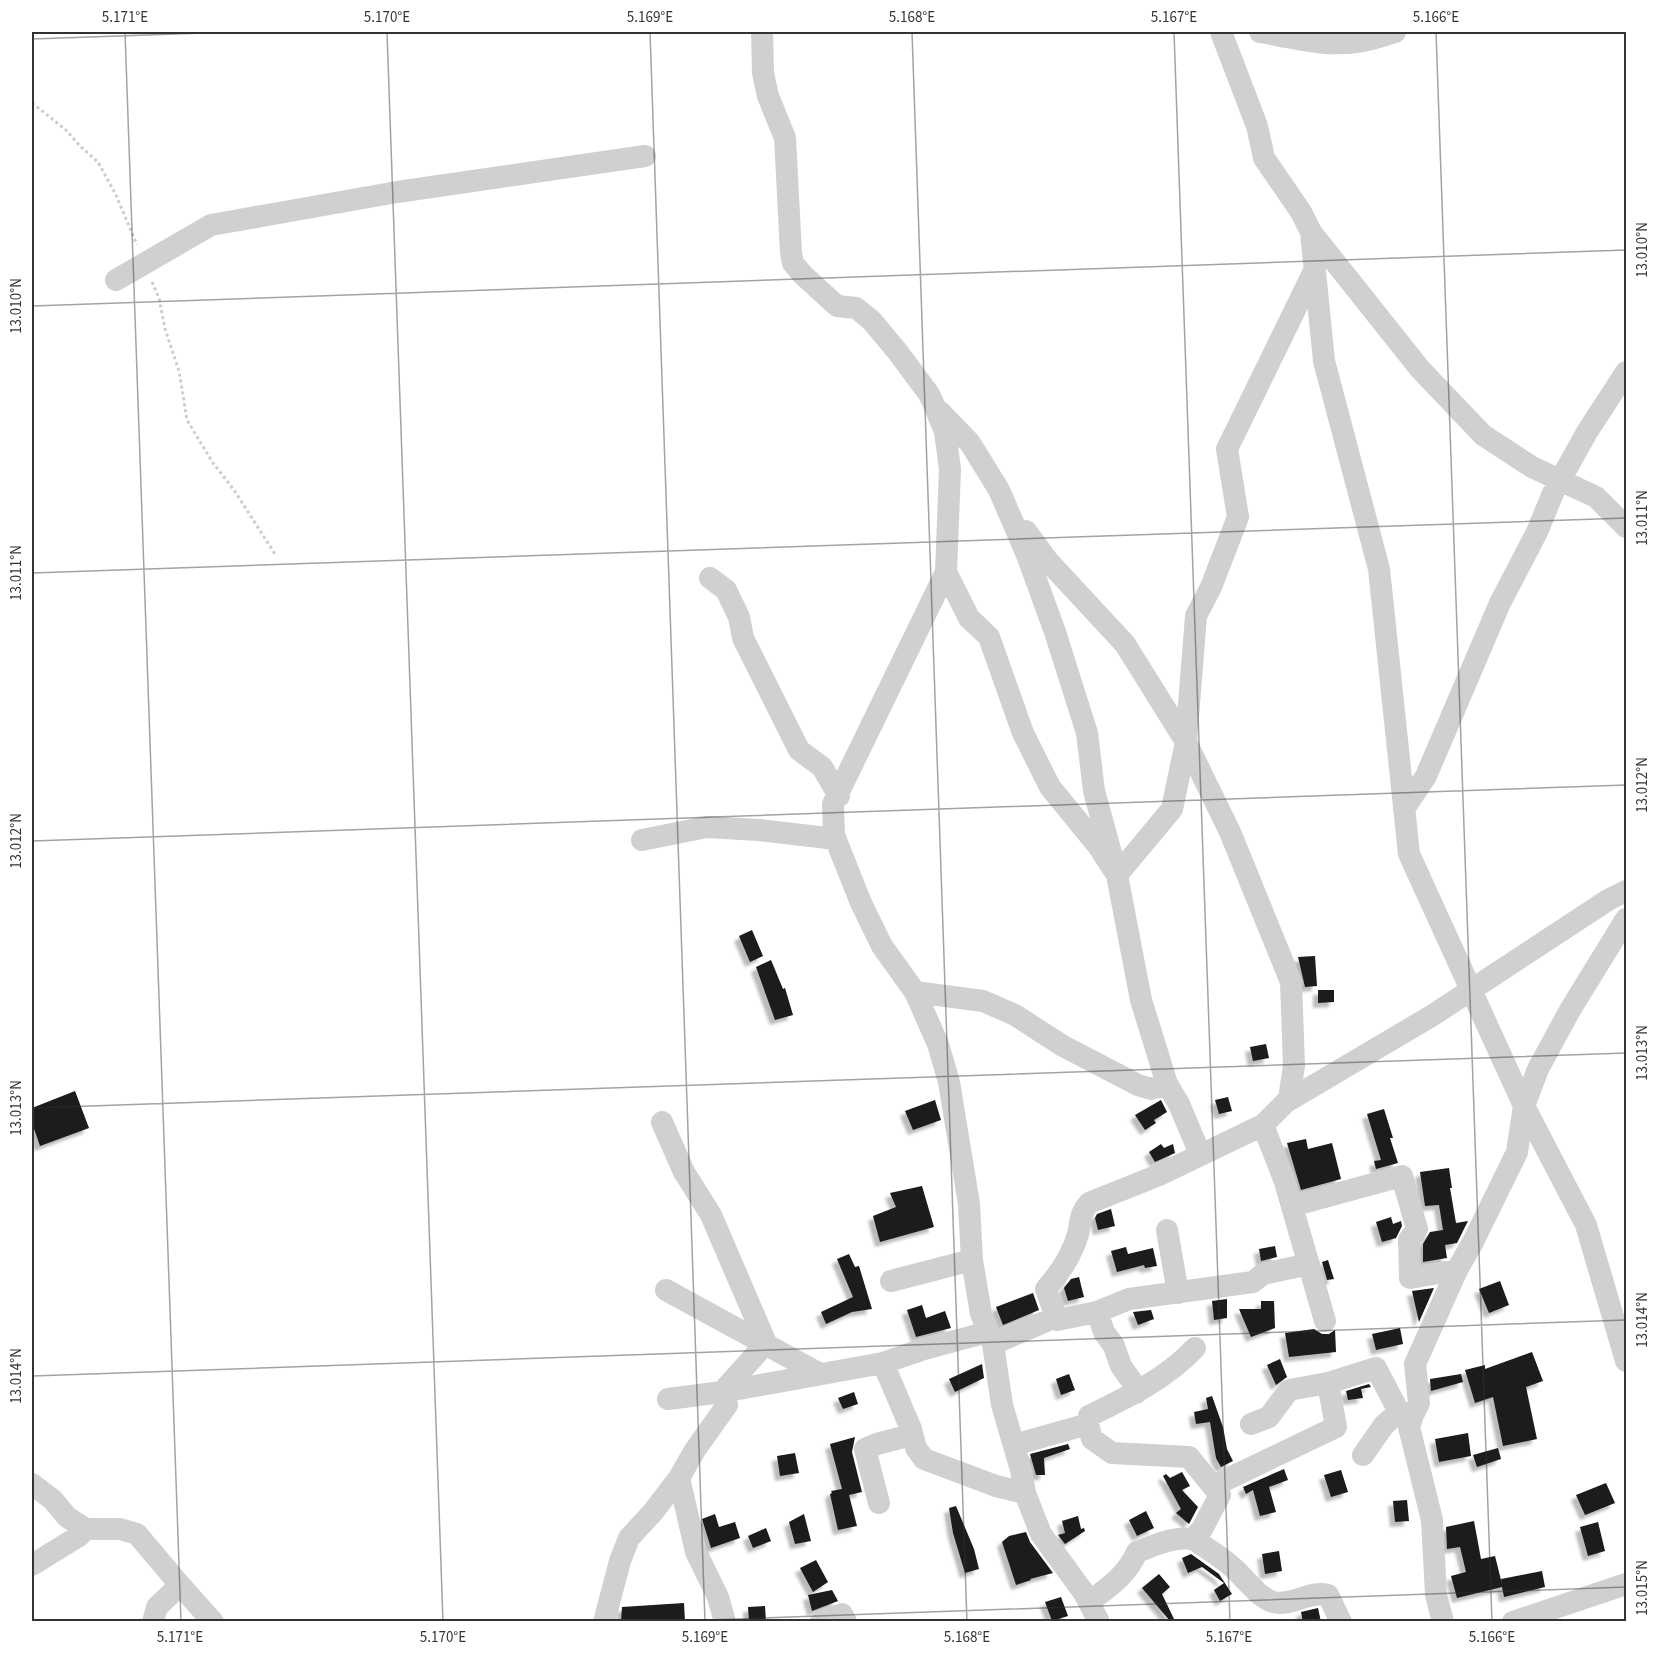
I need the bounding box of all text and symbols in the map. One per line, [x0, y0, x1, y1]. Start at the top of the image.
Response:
text: 5.171°E [102, 7, 148, 28]
text: 5.170°E [364, 7, 410, 28]
text: 5.169°E [627, 7, 673, 28]
text: 5.168°E [889, 7, 935, 28]
text: 5.167°E [1151, 7, 1197, 28]
text: 5.166°E [1413, 7, 1459, 28]
text: 13.010°N [1632, 222, 1653, 278]
text: 13.010°N [6, 278, 27, 334]
text: 13.011°N [1632, 490, 1653, 546]
text: 13.011°N [6, 545, 27, 601]
text: 13.012°N [1632, 757, 1653, 813]
text: 13.012°N [6, 813, 27, 869]
text: 13.013°N [1632, 1025, 1653, 1081]
text: 13.013°N [6, 1080, 27, 1136]
text: 13.014°N [1632, 1292, 1653, 1348]
text: 13.014°N [6, 1348, 27, 1404]
text: 13.015°N [1632, 1560, 1653, 1616]
text: 5.171°E [157, 1627, 203, 1648]
text: 5.170°E [420, 1627, 466, 1648]
text: 5.169°E [682, 1627, 728, 1648]
text: 5.168°E [944, 1627, 990, 1648]
text: 5.167°E [1206, 1627, 1252, 1648]
text: 5.166°E [1469, 1627, 1515, 1648]

